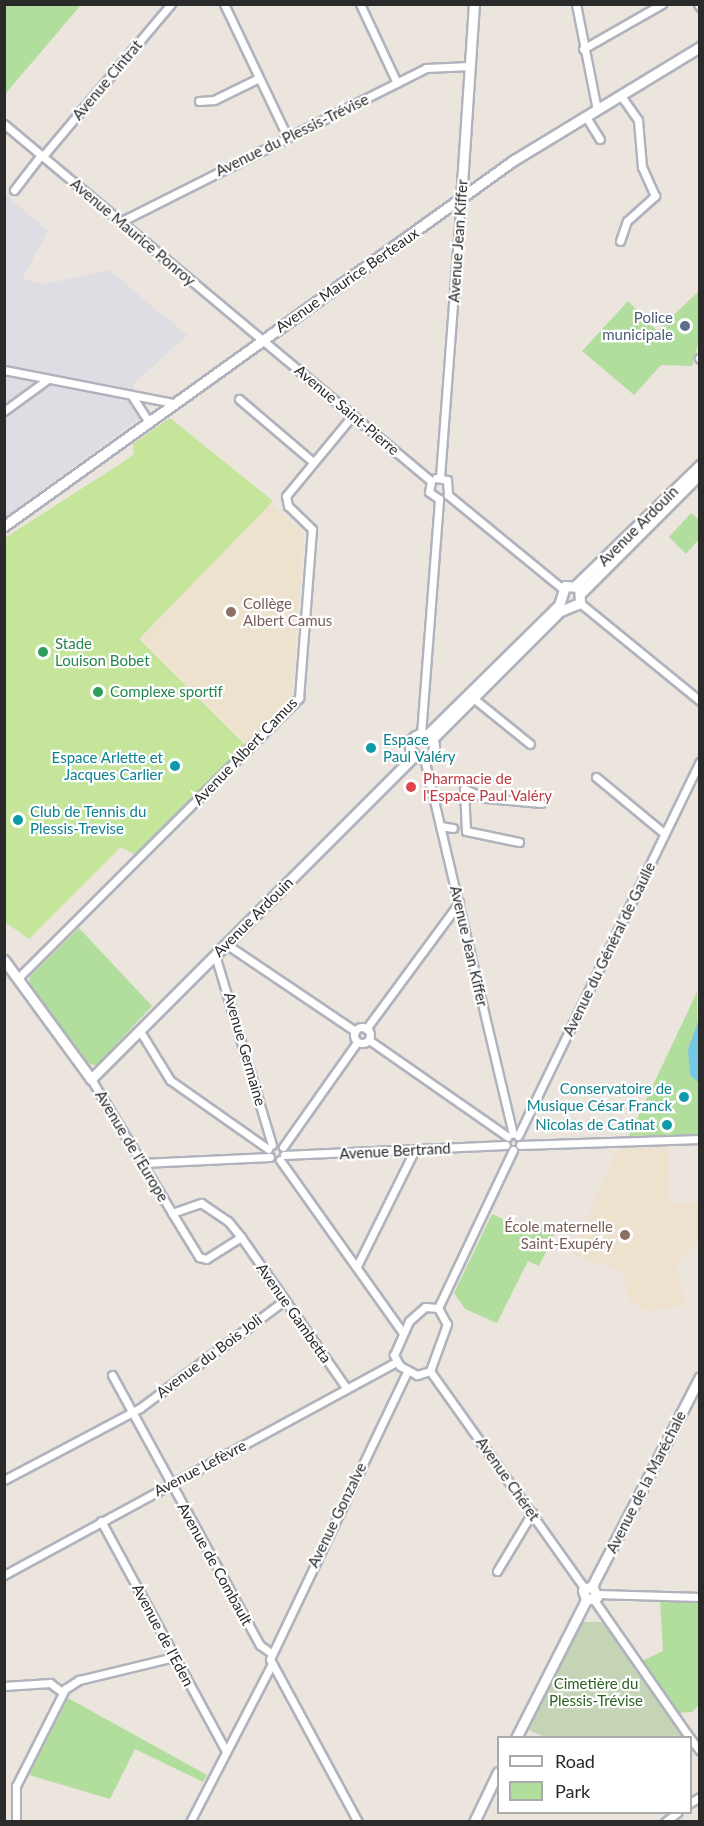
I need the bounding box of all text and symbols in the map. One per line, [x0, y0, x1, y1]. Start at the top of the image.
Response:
street label: Avenue Cintrat [68, 36, 146, 124]
street label: Avenue du Plessis-Trévise [212, 90, 372, 180]
street label: Avenue Maurice Ponroy [67, 174, 199, 290]
street label: Avenue Jean Kiffer [445, 179, 471, 303]
street label: Avenue Maurice Berteaux [272, 224, 422, 336]
place label: Police municipale [602, 308, 673, 343]
marker: Police municipale [678, 319, 692, 333]
street label: Avenue Saint-Pierre [291, 361, 403, 459]
street label: Avenue Ardouin [594, 482, 682, 570]
place label: Collège Albert Camus [243, 594, 332, 629]
marker: Collège Albert Camus [224, 605, 238, 619]
place label: Stade Louison Bobet [55, 634, 150, 669]
marker: Stade Louison Bobet [36, 645, 50, 659]
place label: Complexe sportif [110, 683, 223, 701]
marker: Complexe sportif [91, 685, 105, 699]
street label: Avenue Albert Camus [189, 693, 301, 809]
place label: Espace Paul Valéry [383, 730, 456, 765]
marker: Espace Paul Valéry [364, 741, 378, 755]
place label: Espace Arlette et Jacques Carlier [51, 748, 163, 783]
marker: Espace Arlette et Jacques Carlier [168, 759, 182, 773]
place label: Pharmacie de l'Espace Paul Valéry [423, 769, 552, 804]
marker: Pharmacie de l'Espace Paul Valéry [404, 780, 418, 794]
place label: Club de Tennis du Plessis-Trevise [30, 802, 147, 837]
marker: Club de Tennis du Plessis-Trevise [11, 813, 25, 827]
street label: Avenue du Général de Gaulle [559, 859, 659, 1039]
street label: Avenue Ardouin [209, 873, 297, 961]
street label: Avenue Jean Kiffer [446, 884, 492, 1008]
street label: Avenue Germaine [220, 990, 270, 1108]
place label: Conservatoire de Musique César Franck [526, 1079, 672, 1114]
street label: Avenue de l'Europe [92, 1087, 172, 1205]
marker: Conservatoire de Musique César Franck [677, 1090, 691, 1104]
place label: Nicolas de Catinat [535, 1116, 655, 1134]
marker: Nicolas de Catinat [660, 1118, 674, 1132]
street label: Avenue Bertrand [339, 1139, 451, 1163]
place label: École maternelle Saint-Exupéry [504, 1217, 613, 1252]
marker: École maternelle Saint-Exupéry [618, 1228, 632, 1242]
street label: Avenue Gambetta [253, 1259, 335, 1367]
street label: Avenue du Bois Joli [153, 1310, 265, 1402]
street label: Avenue de la Maréchale [602, 1408, 690, 1556]
street label: Avenue Chéret [472, 1434, 544, 1524]
street label: Avenue Lefèvre [151, 1436, 249, 1500]
street label: Avenue Gonzalve [304, 1460, 370, 1570]
street label: Avenue de Combault [174, 1500, 256, 1628]
street label: Avenue de l'Eden [128, 1581, 198, 1689]
park label: Cimetière du Plessis-Trévise [549, 1674, 643, 1709]
legend [497, 1736, 692, 1814]
text: Road [555, 1750, 595, 1772]
text: Park [555, 1780, 590, 1802]

